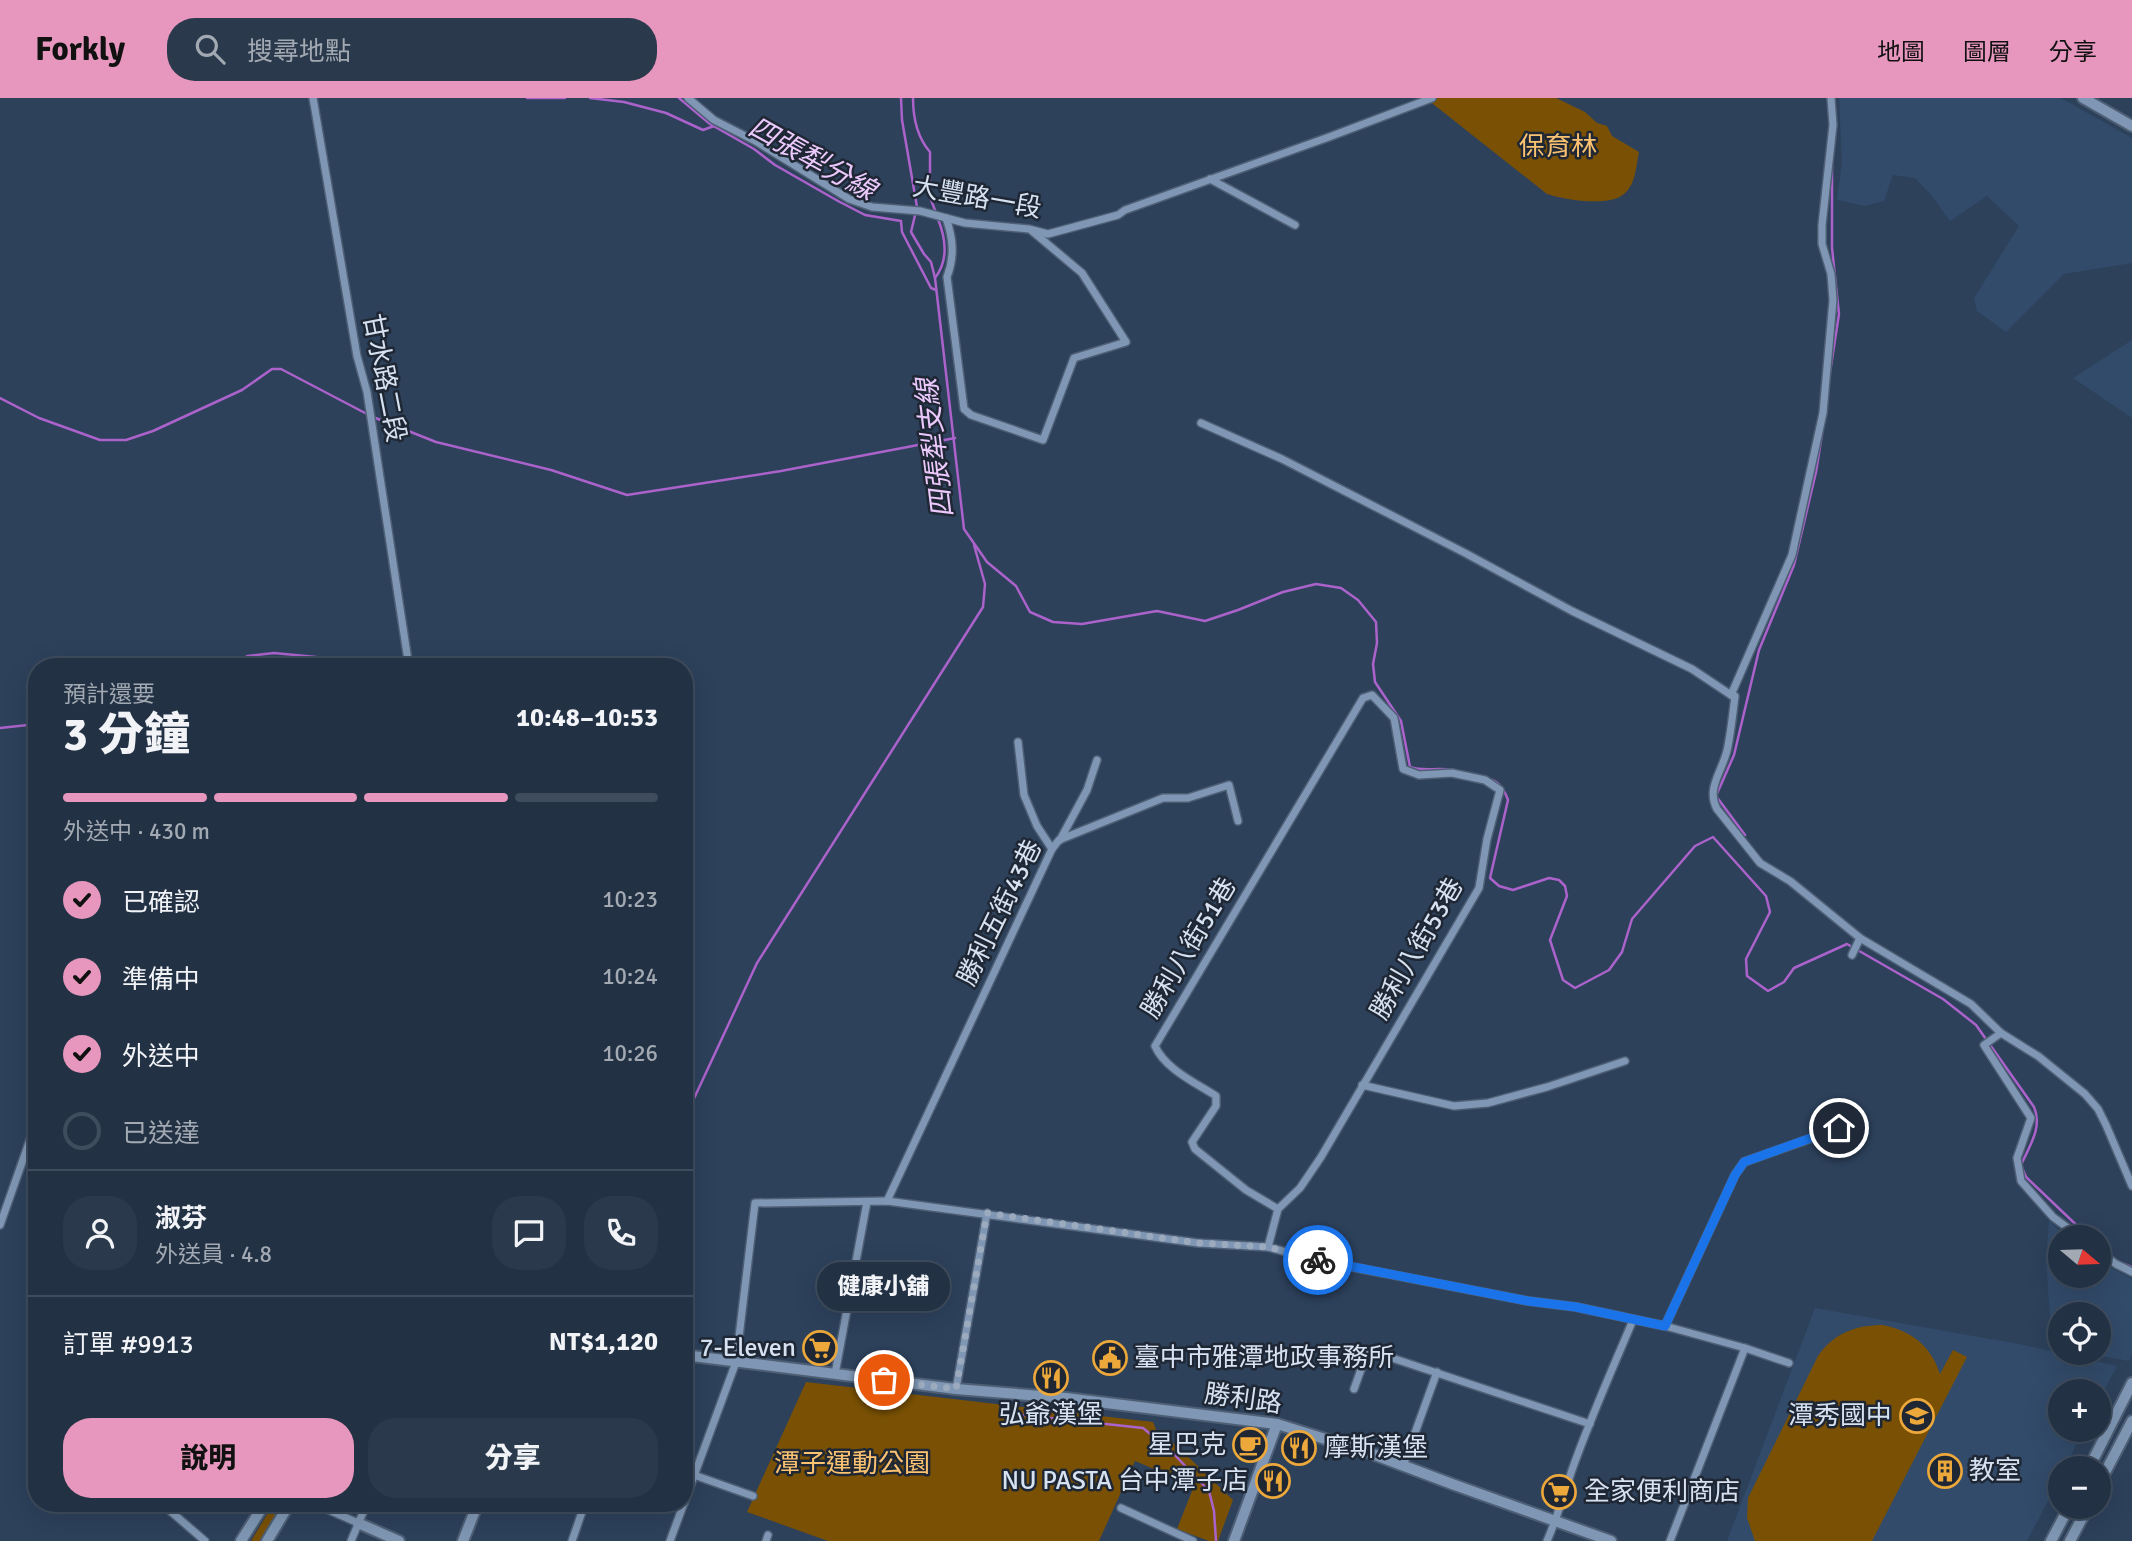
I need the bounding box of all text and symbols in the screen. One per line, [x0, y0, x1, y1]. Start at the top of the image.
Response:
search box [167, 18, 657, 81]
text: Forkly [35, 29, 125, 70]
icon: search [191, 30, 229, 68]
text: 搜尋地點 [247, 36, 351, 68]
text: 地圖 [1877, 37, 1925, 67]
text: 圖層 [1963, 37, 2011, 67]
text: 分享 [2049, 37, 2097, 67]
water label: 四張犁分線 [743, 110, 884, 209]
park label: 保育林 [1519, 131, 1597, 163]
street label: 大豐路一段 [910, 171, 1044, 225]
street label: 甘水路二段 [356, 311, 412, 445]
water label: 四張犁支線 [909, 373, 960, 520]
text: 預計還要 [63, 680, 155, 709]
text: 10:48–10:53 [516, 702, 658, 734]
text: 3 分鐘 [63, 707, 190, 763]
text: 外送中 · 430 m [63, 817, 210, 846]
street label: 勝利五街43巷 [951, 835, 1049, 991]
street label: 勝利八街51巷 [1135, 872, 1243, 1024]
street label: 勝利八街53巷 [1364, 873, 1470, 1025]
icon: check [63, 881, 101, 919]
text: 10:23 [602, 885, 658, 914]
text: 已確認 [122, 887, 200, 919]
icon: check [63, 958, 101, 996]
text: 10:24 [602, 962, 658, 991]
text: 準備中 [122, 964, 200, 996]
icon: check [63, 1035, 101, 1073]
text: 10:26 [602, 1039, 658, 1068]
text: 外送中 [122, 1041, 200, 1073]
pin [1809, 1098, 1869, 1158]
icon: home [1820, 1109, 1858, 1147]
text: 已送達 [122, 1118, 200, 1150]
button: person [63, 1196, 137, 1270]
button: chat [492, 1196, 566, 1270]
button: phone [584, 1196, 658, 1270]
text: 淑芬 [155, 1203, 207, 1235]
courier [1283, 1225, 1353, 1295]
north arrow [2048, 1225, 2110, 1288]
map controls [2048, 1225, 2111, 1519]
text: 外送員 · 4.8 [155, 1240, 272, 1269]
icon: bike [1299, 1241, 1337, 1279]
callout: 健康小舖 [818, 1261, 950, 1310]
text: 健康小舖 [838, 1272, 930, 1301]
button: locate [2048, 1302, 2111, 1365]
text: NT$1,120 [549, 1326, 658, 1358]
text: 訂單 #9913 [63, 1329, 194, 1361]
supermarket icon: 7-Eleven [801, 1329, 839, 1367]
place label: 7-Eleven [699, 1332, 796, 1364]
public building icon: 臺中市雅潭地政事務所 [1091, 1339, 1129, 1377]
place label: 臺中市雅潭地政事務所 [1134, 1342, 1394, 1374]
pin [854, 1350, 914, 1410]
restaurant icon: 弘爺漢堡 [1032, 1359, 1070, 1397]
icon: bag [865, 1361, 903, 1399]
street label: 勝利路 [1202, 1378, 1284, 1420]
button: + [2048, 1379, 2111, 1442]
school or university icon: 潭秀國中 [1898, 1397, 1936, 1435]
place label: 弘爺漢堡 [999, 1399, 1103, 1431]
place label: 潭秀國中 [1788, 1400, 1892, 1432]
button: 說明 [63, 1418, 354, 1498]
button: 分享 [368, 1418, 658, 1498]
cafe icon: 星巴克 [1231, 1426, 1269, 1464]
place label: 星巴克 [1148, 1429, 1226, 1461]
restaurant icon: 摩斯漢堡 [1280, 1429, 1318, 1467]
place label: 摩斯漢堡 [1324, 1432, 1428, 1464]
park label: 潭子運動公園 [774, 1448, 930, 1480]
building icon: 教室 [1926, 1452, 1964, 1490]
place label: 教室 [1969, 1455, 2021, 1487]
button: − [2048, 1456, 2111, 1519]
restaurant icon: NU PASTA 台中潭子店 [1254, 1462, 1292, 1500]
place label: NU PASTA 台中潭子店 [1002, 1465, 1248, 1497]
supermarket icon: 全家便利商店 [1540, 1473, 1578, 1511]
place label: 全家便利商店 [1584, 1476, 1740, 1508]

